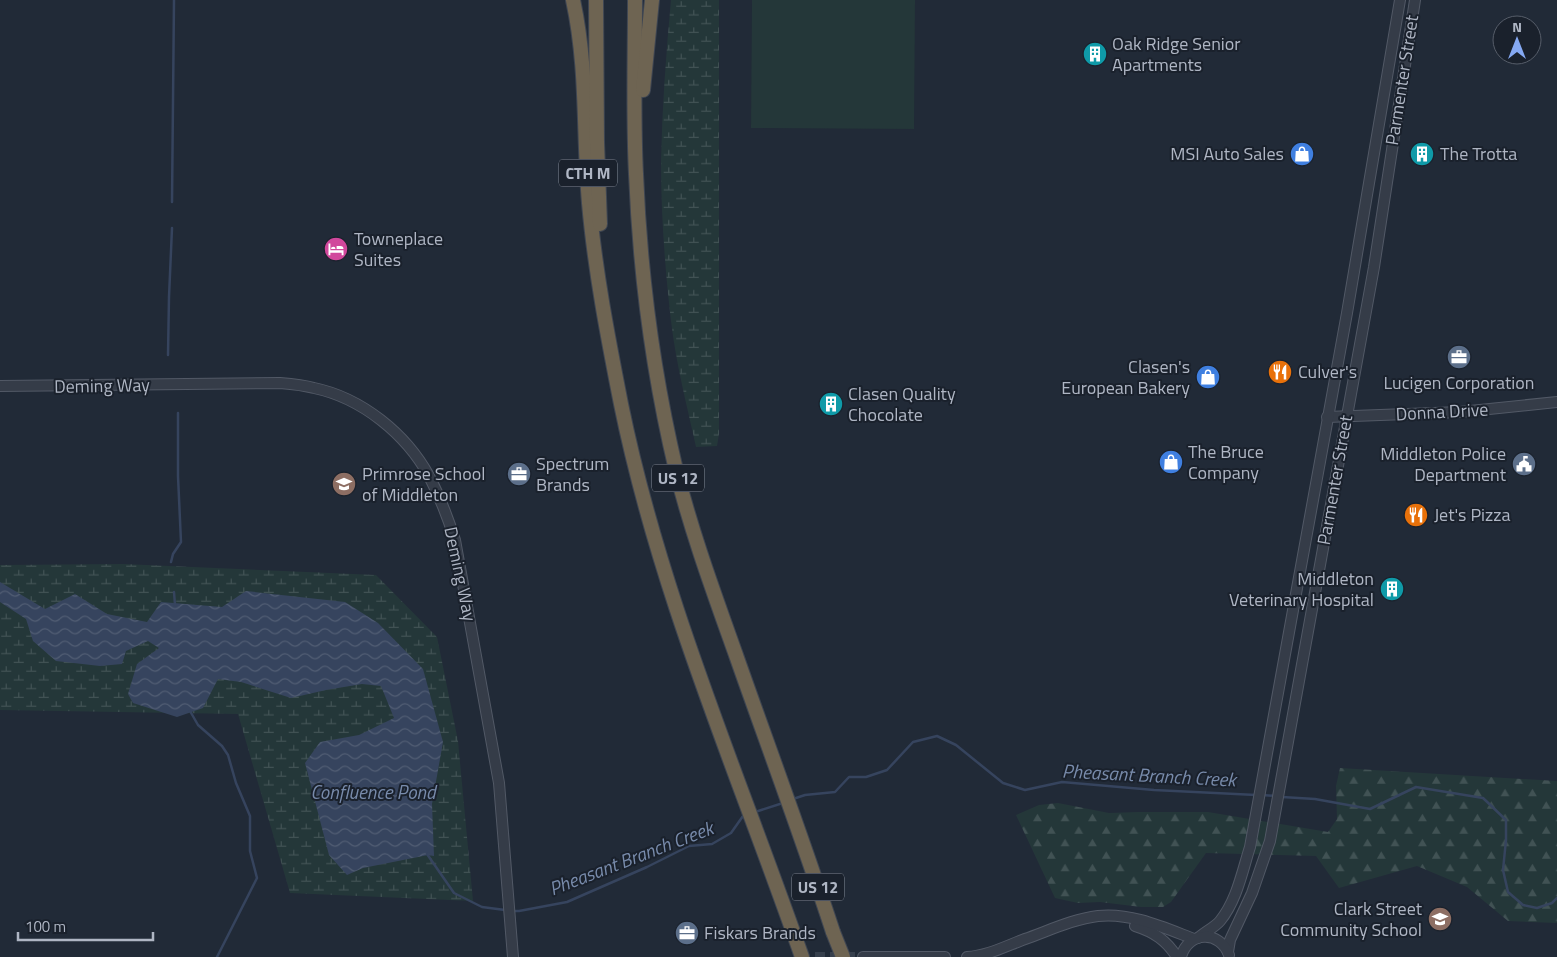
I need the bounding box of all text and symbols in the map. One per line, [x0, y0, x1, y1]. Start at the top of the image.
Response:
street label: Parmenter Street [1378, 12, 1425, 147]
north arrow [1492, 15, 1542, 65]
text: N [1512, 16, 1522, 37]
place label: Oak Ridge Senior Apartments [1112, 30, 1241, 78]
building icon: Oak Ridge Senior Apartments [1082, 41, 1108, 67]
place label: MSI Auto Sales [1170, 140, 1284, 167]
place label: The Trotta [1440, 140, 1517, 167]
shop icon: MSI Auto Sales [1289, 141, 1315, 167]
building icon: The Trotta [1409, 141, 1435, 167]
road number: CTH M [559, 160, 617, 187]
place label: Towneplace Suites [354, 225, 443, 273]
hotel icon: Towneplace Suites [323, 236, 349, 262]
office icon: Lucigen Corporation [1446, 344, 1472, 370]
place label: Clasen's European Bakery [1061, 353, 1190, 401]
place label: Culver's [1298, 358, 1357, 385]
restaurant icon: Culver's [1267, 359, 1293, 385]
shop icon: Clasen's European Bakery [1195, 364, 1221, 390]
place label: Lucigen Corporation [1384, 369, 1534, 396]
street label: Deming Way [54, 371, 150, 400]
place label: Clasen Quality Chocolate [848, 380, 956, 428]
building icon: Clasen Quality Chocolate [818, 391, 844, 417]
street label: Donna Drive [1395, 396, 1489, 427]
street label: Parmenter Street [1310, 412, 1359, 547]
place label: The Bruce Company [1188, 438, 1264, 486]
place label: Middleton Police Department [1380, 440, 1507, 488]
shop icon: The Bruce Company [1158, 449, 1184, 475]
place label: Spectrum Brands [536, 450, 609, 498]
public building icon: Middleton Police Department [1511, 451, 1537, 477]
place label: Primrose School of Middleton [362, 460, 485, 508]
office icon: Spectrum Brands [506, 461, 532, 487]
road number: US 12 [652, 464, 704, 492]
school or university icon: Primrose School of Middleton [331, 471, 357, 497]
place label: Jet's Pizza [1434, 501, 1510, 528]
restaurant icon: Jet's Pizza [1403, 502, 1429, 528]
street label: Deming Way [437, 524, 484, 624]
place label: Middleton Veterinary Hospital [1229, 565, 1374, 613]
building icon: Middleton Veterinary Hospital [1379, 576, 1405, 602]
water label: Pheasant Branch Creek [1061, 755, 1239, 794]
water label: Confluence Pond [310, 777, 438, 806]
water label: Pheasant Branch Creek [544, 812, 720, 902]
road number: US 12 [792, 874, 844, 900]
place label: Clark Street Community School [1280, 895, 1423, 943]
school or university icon: Clark Street Community School [1427, 906, 1453, 932]
scale bar [18, 910, 152, 942]
text: 100 m [25, 915, 66, 938]
place label: Fiskars Brands [704, 919, 816, 946]
office icon: Fiskars Brands [674, 920, 700, 946]

